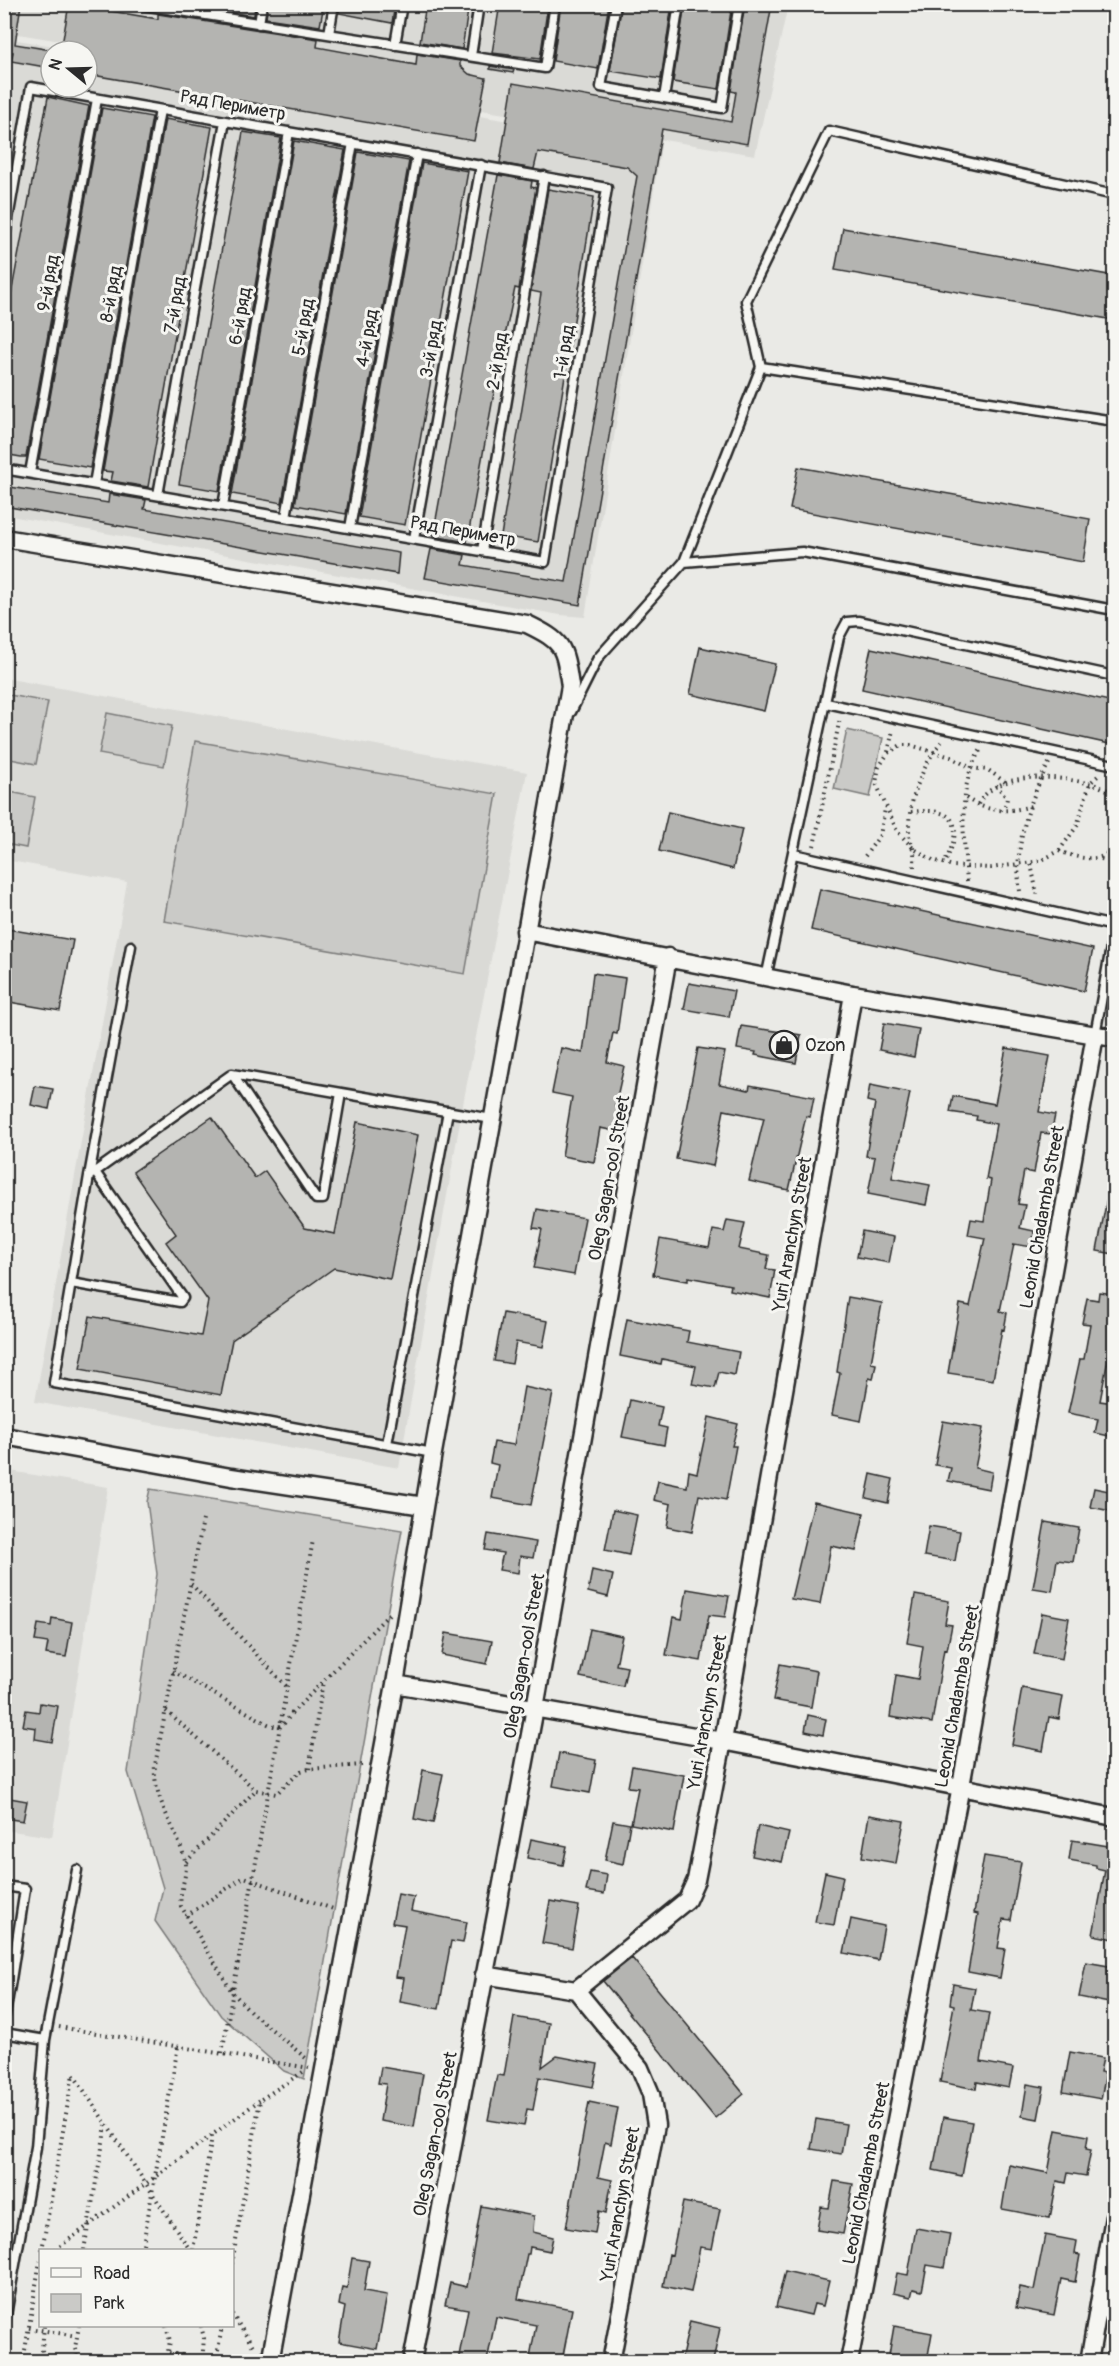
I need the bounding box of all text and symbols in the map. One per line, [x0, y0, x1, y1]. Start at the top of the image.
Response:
north arrow [39, 39, 99, 99]
text: N [45, 56, 67, 73]
street label: Ряд Периметр [178, 85, 287, 126]
street label: 9-й ряд [32, 253, 65, 313]
street label: 8-й ряд [95, 264, 128, 324]
street label: 7-й ряд [159, 275, 192, 335]
street label: 6-й ряд [224, 285, 257, 347]
street label: 5-й ряд [287, 296, 320, 358]
street label: 4-й ряд [351, 307, 384, 369]
street label: 3-й ряд [415, 318, 448, 380]
street label: 1-й ряд [549, 323, 580, 381]
street label: 2-й ряд [482, 330, 513, 392]
street label: Ряд Периметр [408, 511, 517, 552]
shop icon: Ozon [768, 1029, 800, 1061]
place label: Ozon [805, 1034, 845, 1057]
street label: Oleg Sagan-ool Street [584, 1093, 635, 1263]
street label: Leonid Chadamba Street [1015, 1123, 1070, 1311]
street label: Yuri Aranchyn Street [767, 1154, 818, 1314]
street label: Oleg Sagan-ool Street [499, 1571, 550, 1741]
street label: Leonid Chadamba Street [930, 1602, 985, 1790]
street label: Yuri Aranchyn Street [682, 1632, 733, 1792]
street label: Oleg Sagan-ool Street [408, 2049, 463, 2219]
street label: Leonid Chadamba Street [837, 2079, 896, 2266]
street label: Yuri Aranchyn Street [595, 2124, 646, 2284]
legend [39, 2249, 234, 2327]
text: Road [93, 2262, 130, 2285]
text: Park [93, 2292, 125, 2315]

